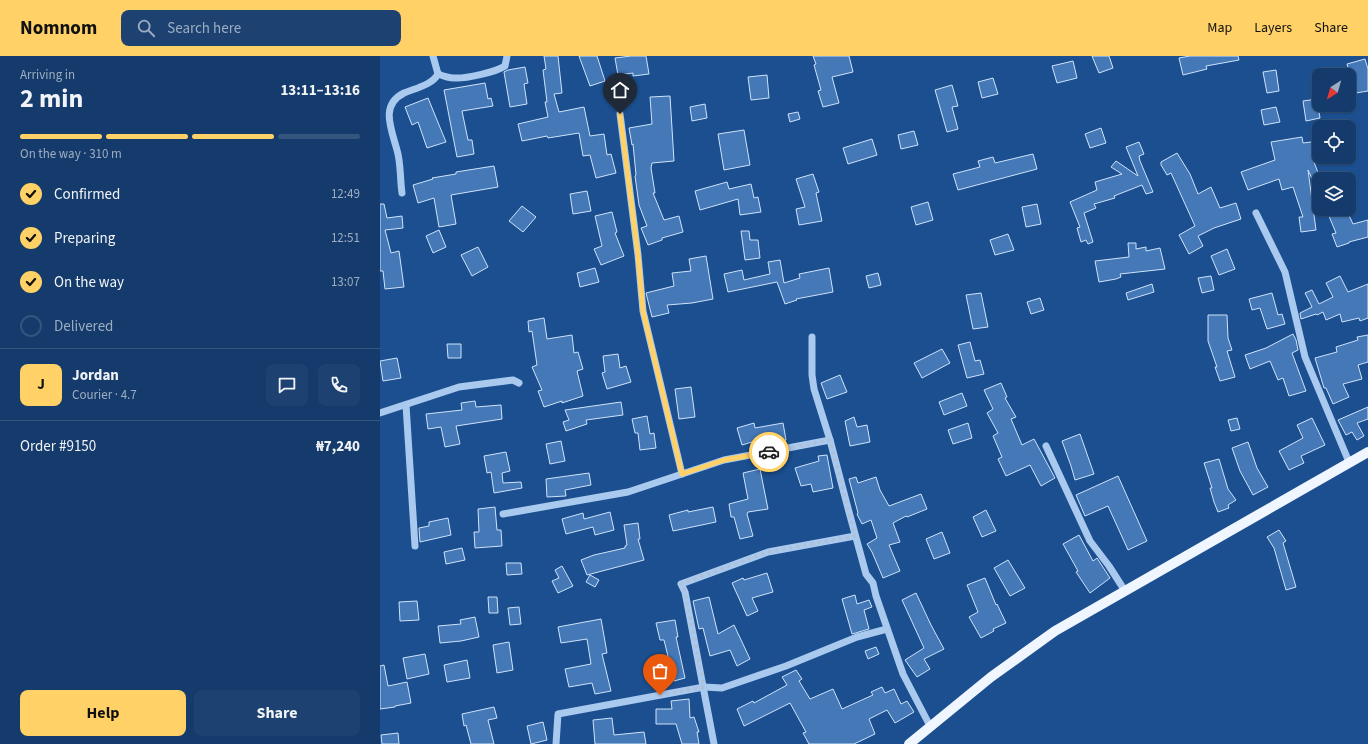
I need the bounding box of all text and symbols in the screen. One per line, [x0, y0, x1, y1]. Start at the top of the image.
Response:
search box [121, 10, 401, 46]
text: Nomnom [20, 15, 97, 42]
icon: search [135, 17, 157, 39]
text: Search here [167, 18, 241, 39]
text: Map [1207, 18, 1232, 38]
text: Layers [1254, 18, 1292, 38]
text: Share [1314, 18, 1348, 38]
text: Arriving in [20, 66, 75, 84]
north arrow [1312, 68, 1356, 112]
map controls [1312, 68, 1356, 216]
pin [603, 73, 637, 114]
icon: home [609, 79, 631, 101]
text: 2 min [20, 80, 83, 117]
text: 13:11–13:16 [280, 80, 360, 101]
button: locate [1312, 120, 1356, 164]
text: On the way · 310 m [20, 145, 122, 163]
button: layers [1312, 172, 1356, 216]
icon: check [20, 183, 42, 205]
text: Confirmed [54, 184, 120, 205]
text: 12:49 [331, 185, 360, 203]
icon: check [20, 227, 42, 249]
text: Preparing [54, 228, 115, 249]
text: 12:51 [331, 229, 360, 247]
icon: check [20, 271, 42, 293]
text: On the way [54, 272, 124, 293]
text: 13:07 [331, 273, 360, 291]
text: Delivered [54, 316, 113, 337]
button: chat [266, 364, 308, 406]
button: phone [318, 364, 360, 406]
text: Jordan [72, 365, 119, 386]
text: J [37, 374, 45, 395]
text: Courier · 4.7 [72, 386, 137, 404]
courier [749, 432, 789, 472]
text: Order #9150 [20, 436, 96, 457]
text: ₦7,240 [316, 436, 360, 457]
icon: car [758, 441, 780, 463]
pin [643, 654, 677, 695]
icon: bag [649, 660, 671, 682]
button: Help [20, 690, 186, 736]
button: Share [194, 690, 360, 736]

